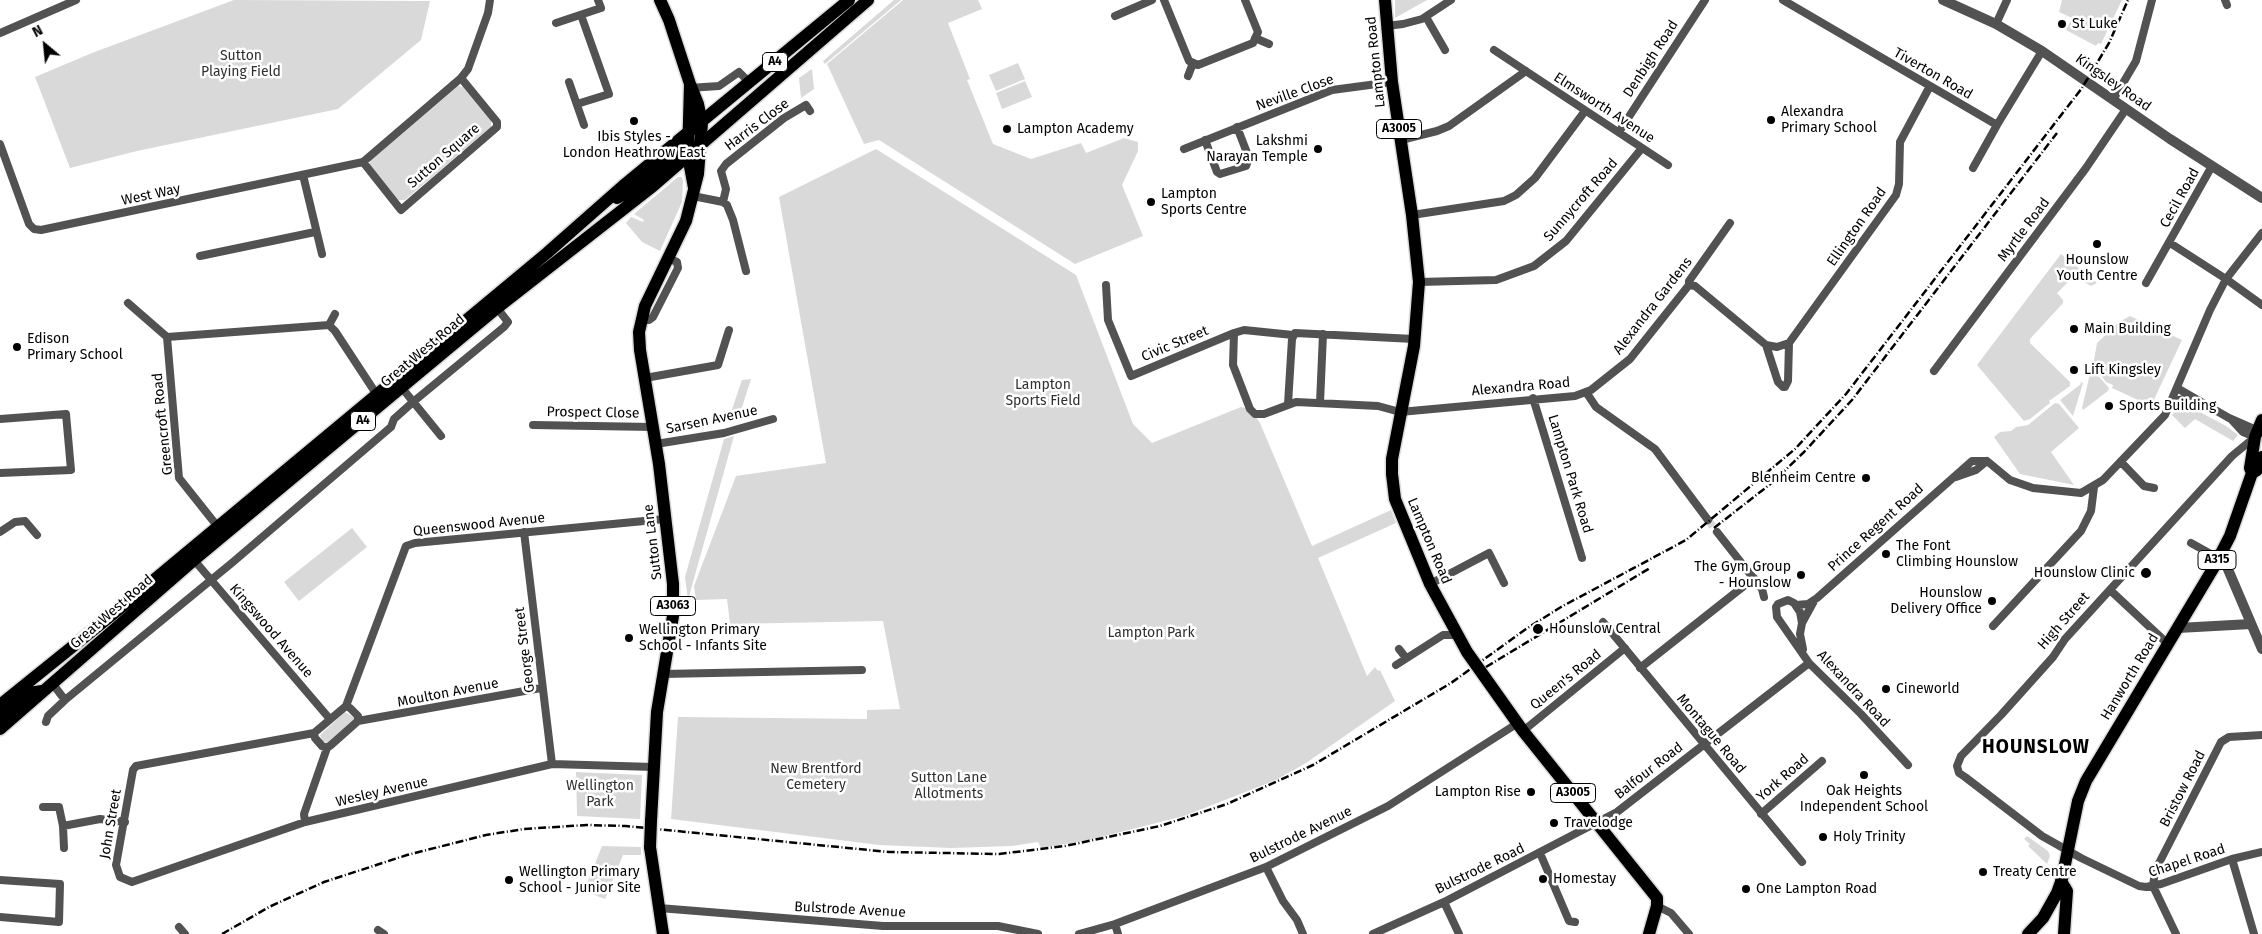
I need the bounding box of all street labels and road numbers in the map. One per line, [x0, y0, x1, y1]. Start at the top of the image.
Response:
street label: Lampton Road [1363, 15, 1389, 109]
street label: Denbigh Road [1620, 17, 1682, 101]
street label: Tiverton Road [1891, 45, 1975, 103]
street label: Kingsley Road [2072, 51, 2154, 115]
road number: A4 [762, 52, 788, 72]
street label: Elmsworth Avenue [1550, 69, 1658, 147]
street label: Neville Close [1254, 71, 1336, 115]
street label: Harris Close [722, 95, 792, 155]
street label: Sutton Square [404, 120, 484, 192]
road number: A3005 [1376, 120, 1422, 138]
street label: Sunnycroft Road [1540, 155, 1622, 245]
street label: Cecil Road [2157, 165, 2203, 231]
street label: West Way [120, 181, 182, 209]
street label: Ellington Road [1824, 184, 1890, 270]
street label: Myrtle Road [1994, 195, 2054, 265]
street label: Alexandra Gardens [1610, 254, 1696, 358]
street label: Great West Road [378, 311, 468, 391]
street label: Civic Street [1139, 322, 1211, 366]
street label: Greencroft Road [149, 372, 177, 476]
street label: Alexandra Road [1471, 374, 1571, 400]
street label: Sarsen Avenue [665, 402, 759, 438]
street label: Prospect Close [546, 404, 640, 422]
road number: A4 [350, 412, 376, 431]
street label: Lampton Park Road [1544, 413, 1596, 535]
street label: Prince Regent Road [1825, 481, 1927, 575]
street label: Lampton Road [1403, 495, 1455, 587]
street label: Sutton Lane [640, 503, 666, 581]
street label: Queenswood Avenue [412, 510, 546, 540]
road number: A315 [2198, 550, 2236, 570]
street label: Great West Road [67, 571, 157, 653]
street label: Kingswood Avenue [226, 581, 316, 681]
street label: High Street [2034, 589, 2094, 653]
road number: A3063 [650, 596, 696, 616]
street label: George Street [511, 606, 539, 694]
street label: Hanworth Road [2098, 631, 2162, 723]
street label: Queen's Road [1527, 646, 1605, 714]
street label: Alexandra Road [1813, 647, 1893, 731]
street label: Moulton Avenue [396, 675, 500, 711]
street label: Montague Road [1673, 691, 1749, 777]
street label: Balfour Road [1611, 739, 1687, 803]
street label: Bristow Road [2157, 748, 2209, 830]
street label: York Road [1753, 751, 1813, 805]
street label: Wesley Avenue [334, 773, 430, 811]
road number: A3005 [1550, 784, 1596, 802]
street label: John Street [97, 788, 125, 860]
street label: Bulstrode Avenue [1247, 803, 1355, 867]
street label: Bulstrode Road [1432, 840, 1528, 898]
street label: Chapel Road [2147, 841, 2227, 881]
street label: Bulstrode Avenue [794, 899, 906, 921]

